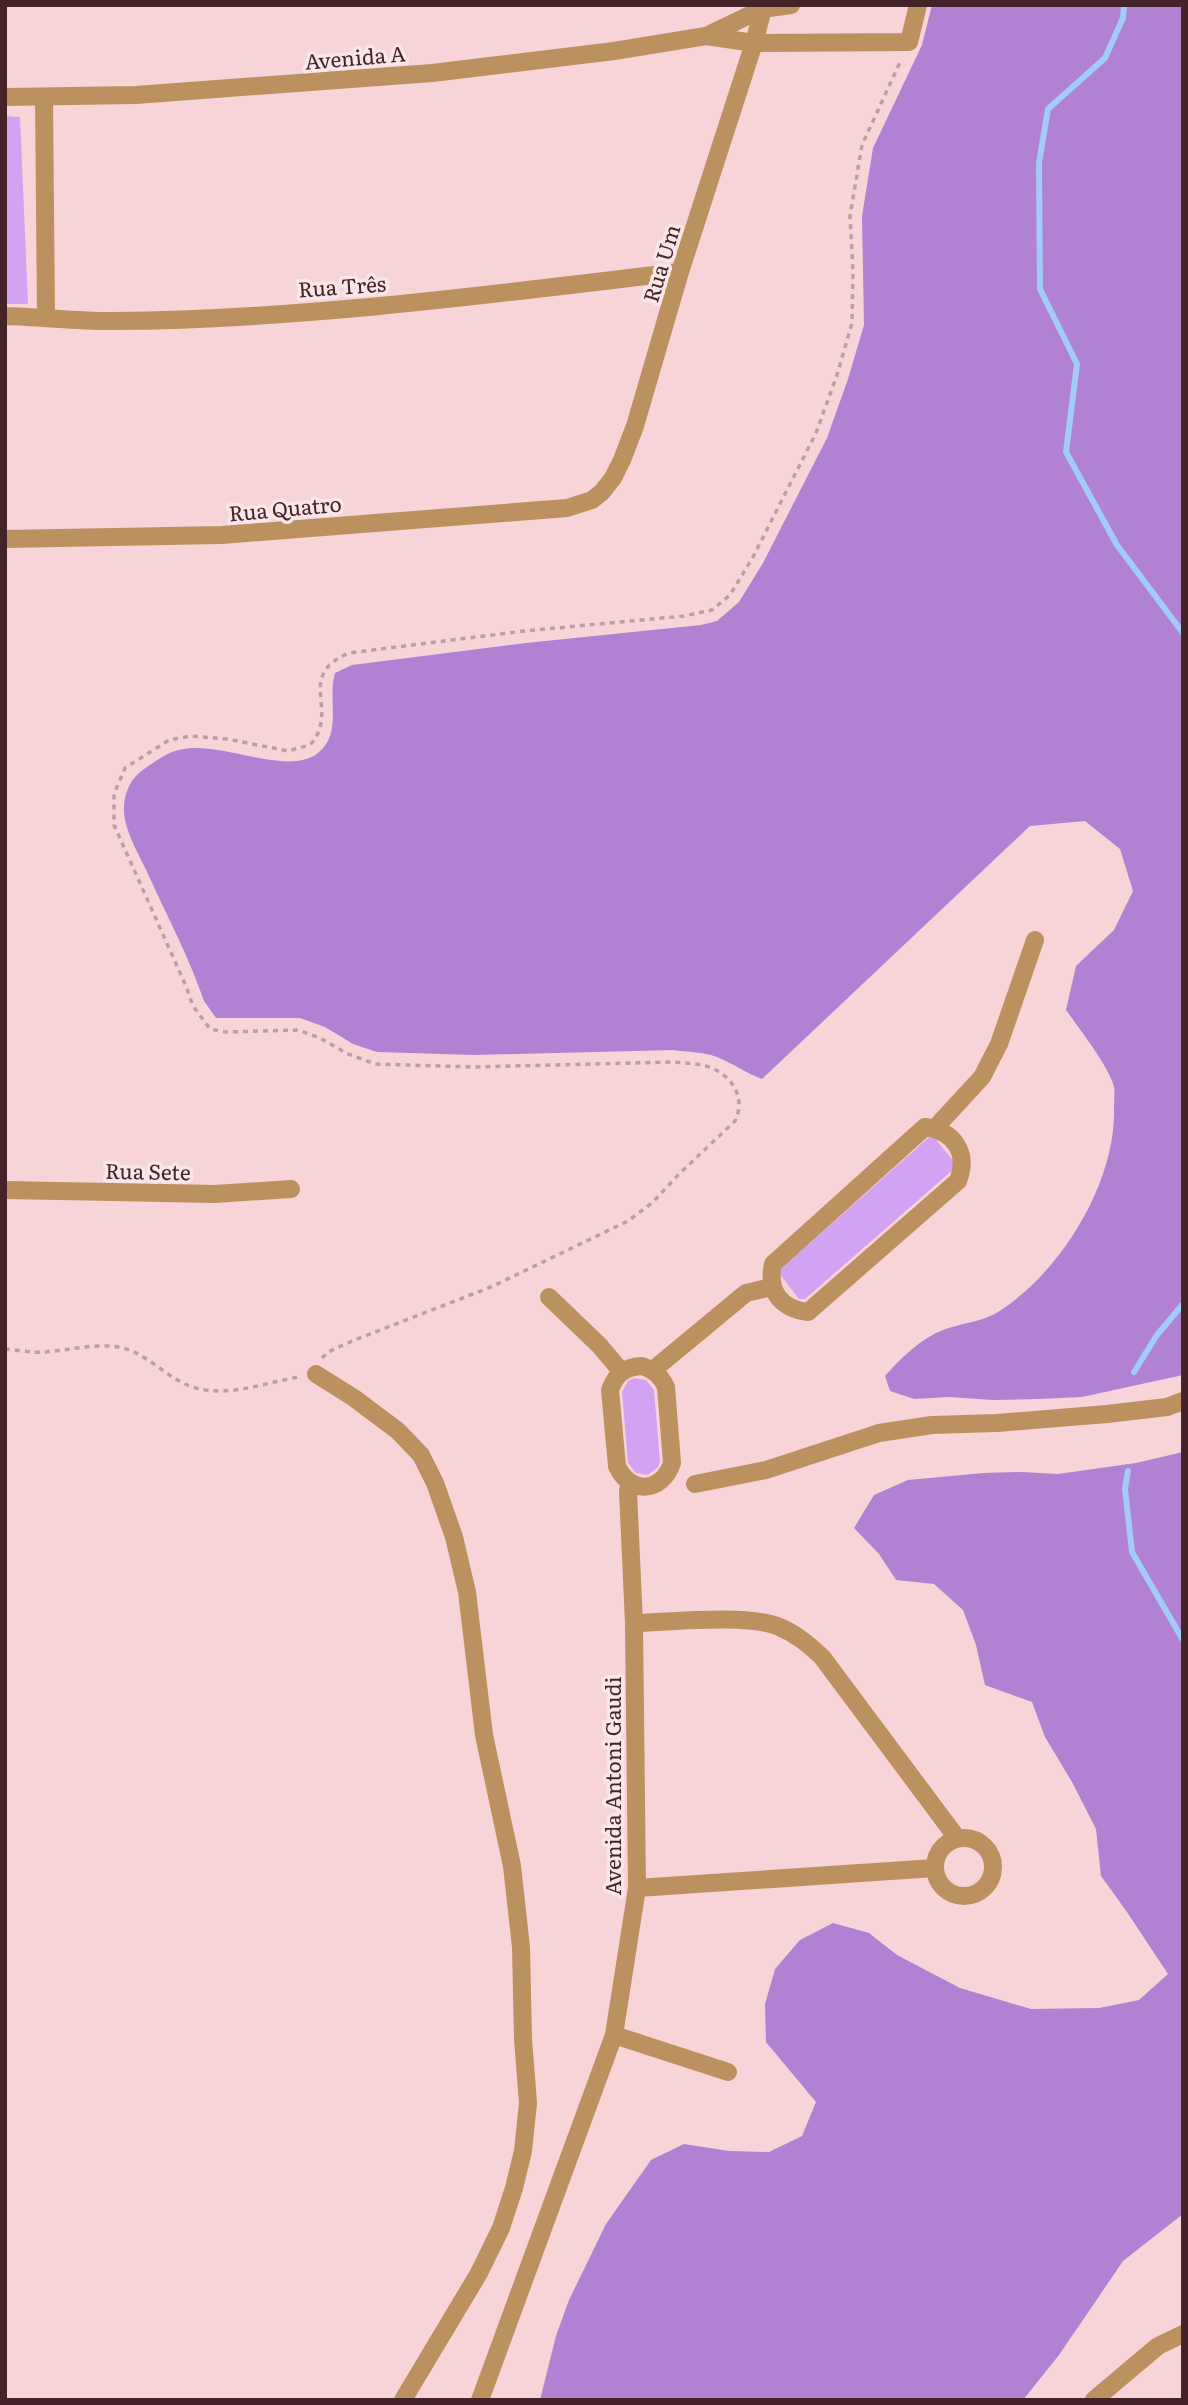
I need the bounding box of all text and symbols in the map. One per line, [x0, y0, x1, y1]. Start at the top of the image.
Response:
street label: Avenida A [303, 36, 407, 76]
street label: Rua Um [633, 220, 687, 306]
street label: Rua Três [297, 266, 387, 304]
street label: Rua Quatro [227, 487, 343, 527]
street label: Rua Sete [105, 1154, 191, 1186]
street label: Avenida Antoni Gaudi [596, 1677, 627, 1896]

